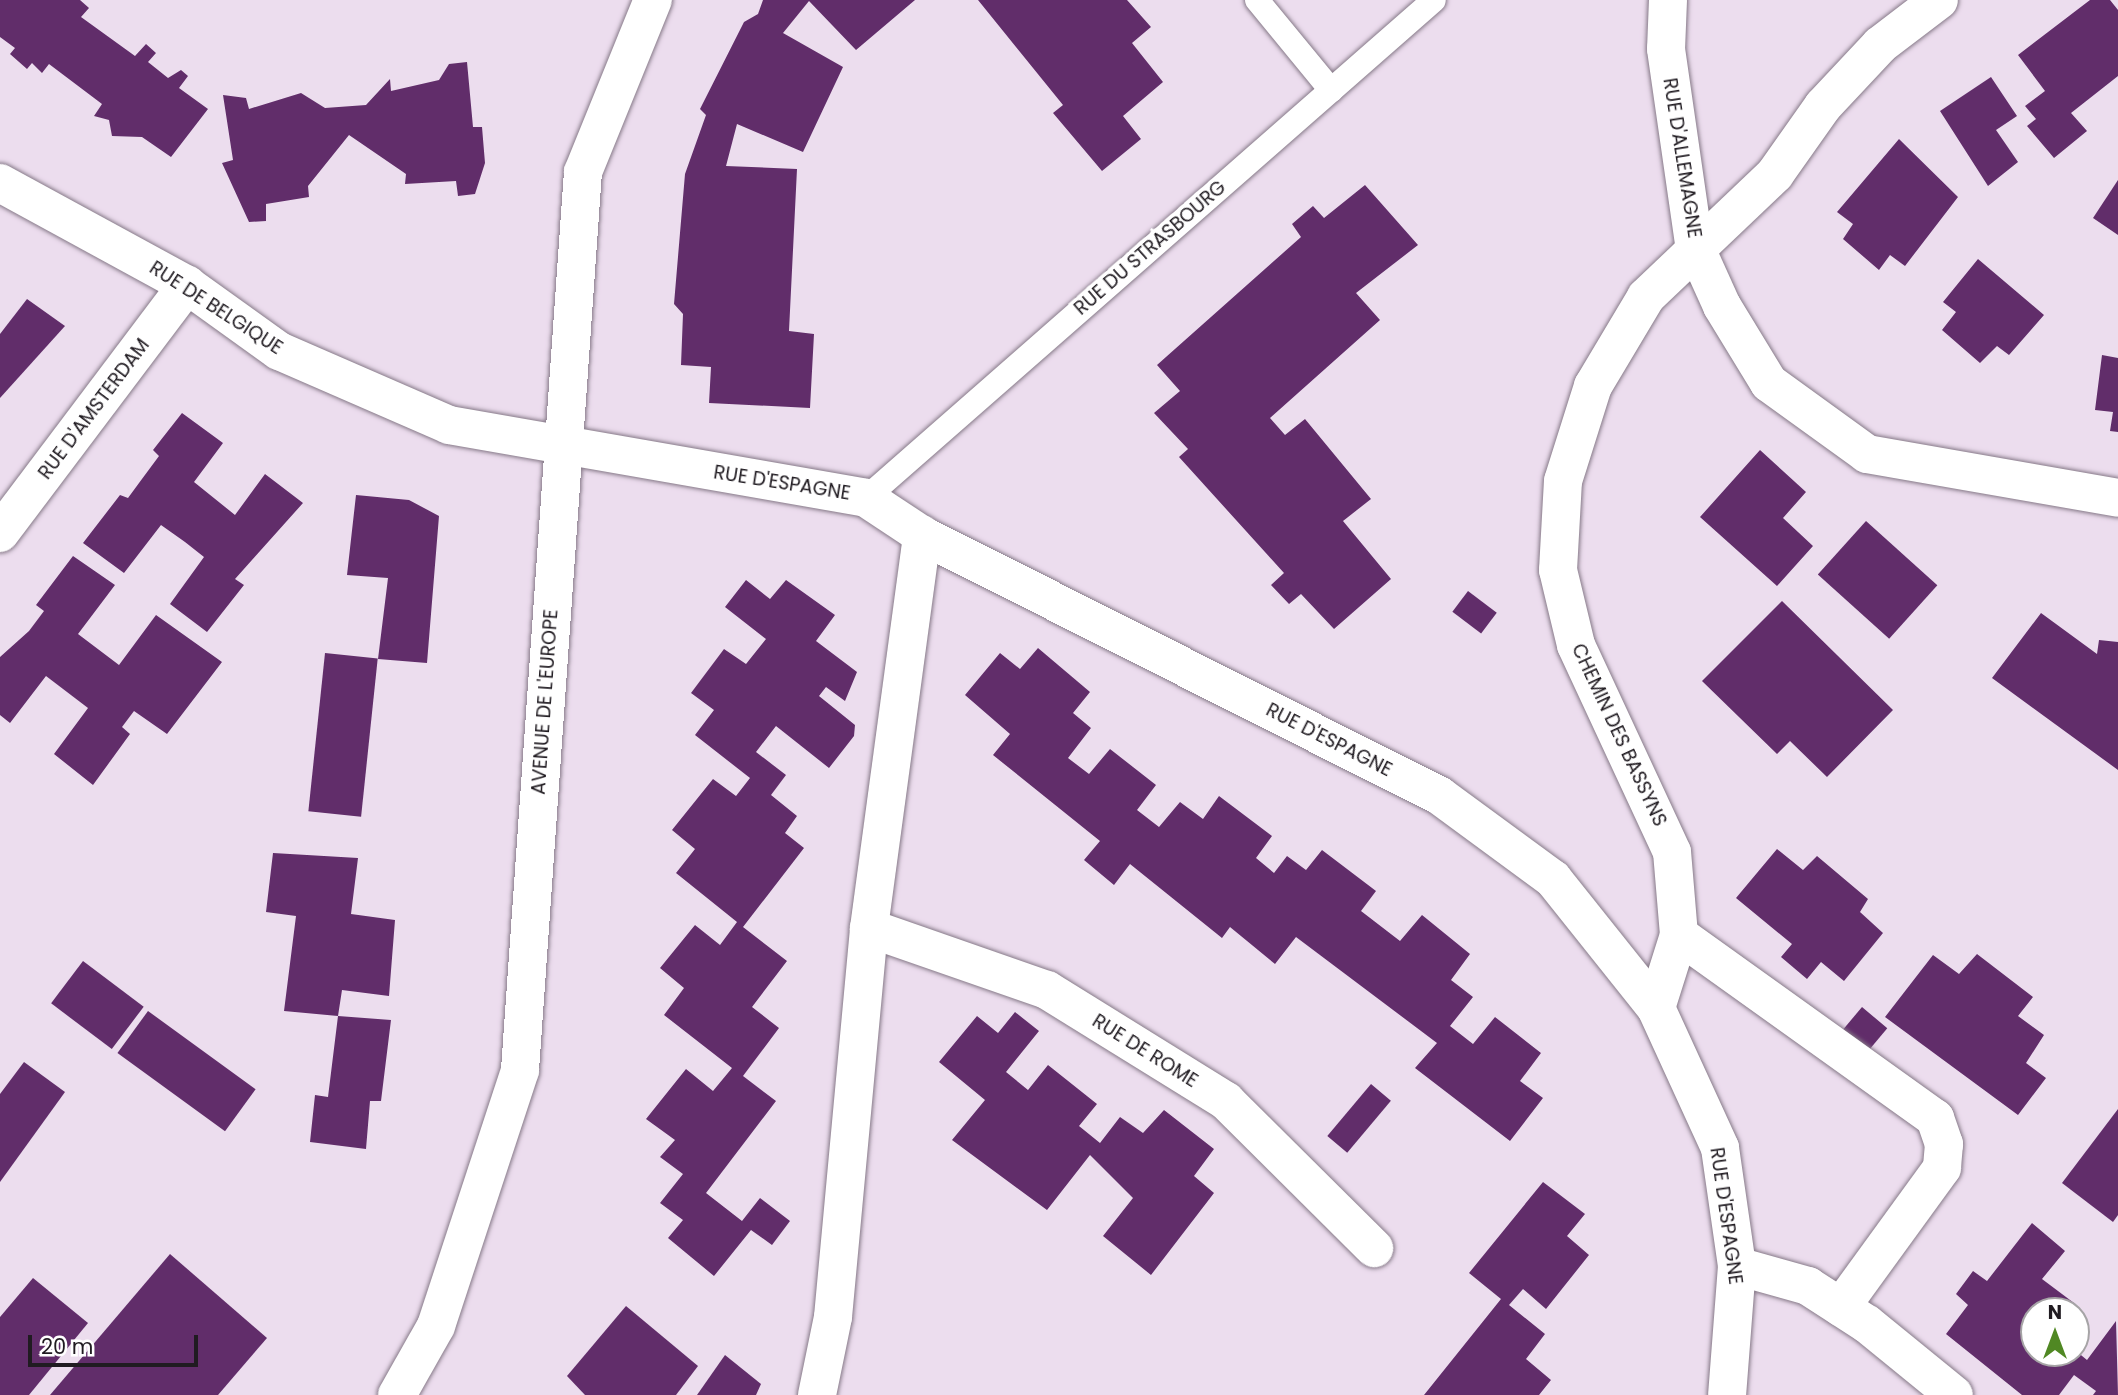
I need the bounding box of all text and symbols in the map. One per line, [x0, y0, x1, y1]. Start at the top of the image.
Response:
street label: RUE D'ALLEMAGNE [1658, 76, 1706, 240]
street label: RUE DU STRASBOURG [1070, 176, 1230, 320]
street label: RUE DE BELGIQUE [145, 256, 287, 360]
street label: RUE D'AMSTERDAM [34, 334, 154, 484]
street label: RUE D'ESPAGNE [712, 461, 852, 505]
street label: AVENUE DE L'EUROPE [527, 609, 563, 795]
street label: CHEMIN DES BASSYNS [1567, 640, 1671, 830]
street label: RUE D'ESPAGNE [1262, 698, 1396, 782]
street label: RUE DE ROME [1088, 1010, 1202, 1092]
street label: RUE D'ESPAGNE [1705, 1146, 1747, 1286]
north arrow [2020, 1297, 2090, 1367]
text: N [2048, 1299, 2062, 1326]
scale bar [32, 1322, 201, 1366]
text: 20 m [41, 1332, 94, 1361]

